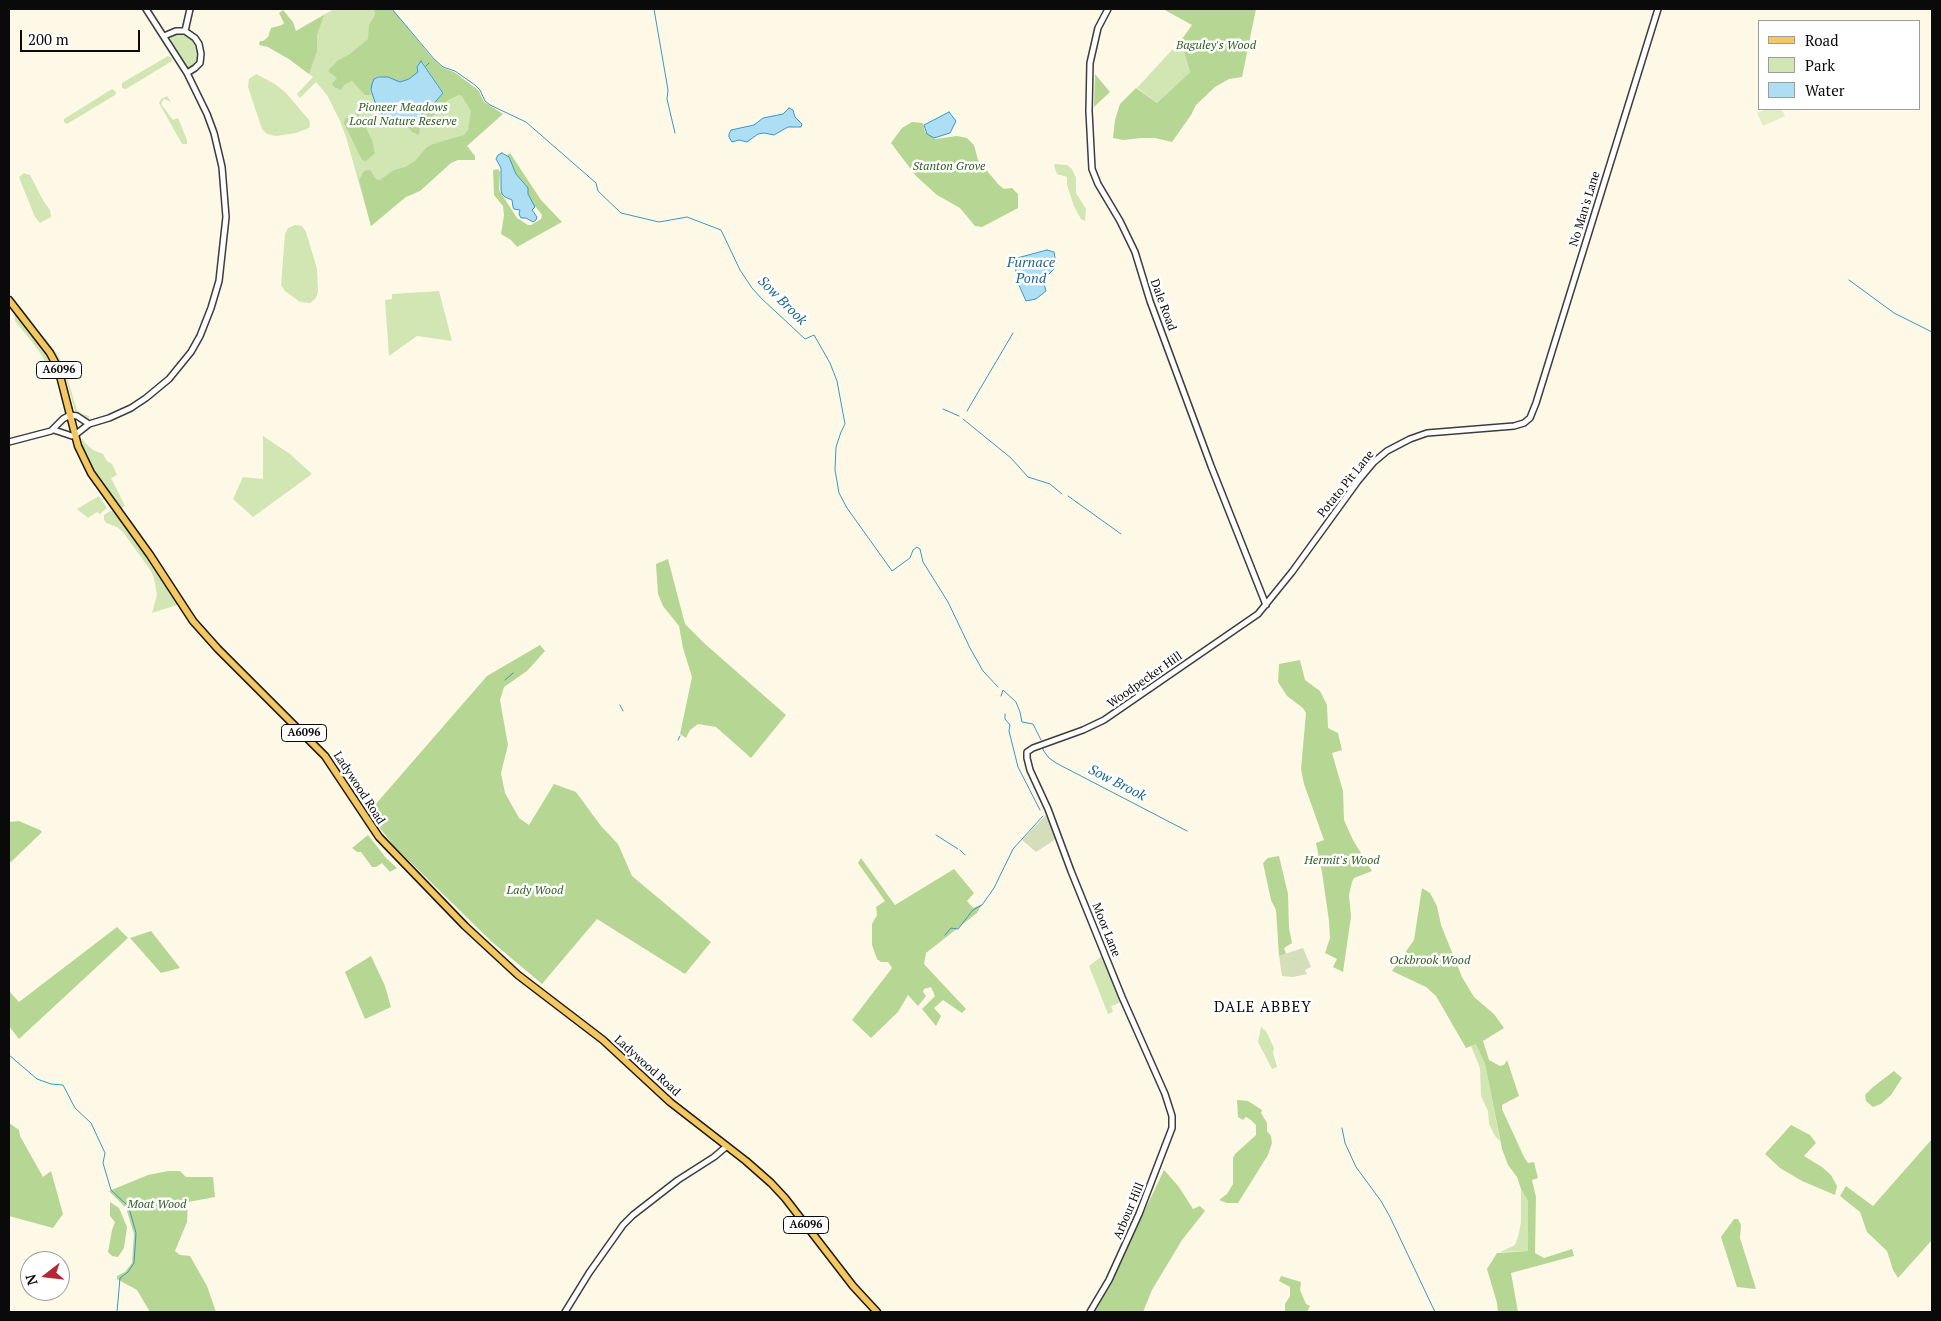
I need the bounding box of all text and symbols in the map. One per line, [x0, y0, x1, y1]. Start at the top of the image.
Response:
scale bar [22, 20, 142, 52]
legend [1758, 20, 1921, 110]
text: 200 m [28, 29, 69, 49]
text: Road [1805, 30, 1838, 50]
park label: Baguley's Wood [1176, 39, 1256, 53]
text: Park [1805, 55, 1835, 75]
text: Water [1805, 80, 1844, 100]
park label: Pioneer Meadows Local Nature Reserve [349, 101, 457, 129]
park label: Stanton Grove [913, 160, 985, 174]
street label: No Man's Lane [1567, 170, 1603, 248]
water label: Furnace Pond [1007, 255, 1055, 288]
water label: Sow Brook [754, 273, 810, 329]
street label: Dale Road [1147, 277, 1179, 333]
road number: A6096 [36, 362, 82, 378]
street label: Potato Pit Lane [1315, 448, 1377, 520]
street label: Woodpecker Hill [1105, 649, 1185, 711]
road number: A6096 [282, 724, 326, 741]
street label: Ladywood Road [330, 749, 388, 827]
water label: Sow Brook [1085, 761, 1149, 805]
park label: Hermit's Wood [1304, 854, 1380, 868]
park label: Lady Wood [507, 884, 563, 898]
street label: Moor Lane [1089, 901, 1123, 959]
park label: Ockbrook Wood [1390, 954, 1470, 968]
district label: DALE ABBEY [1213, 999, 1313, 1017]
street label: Ladywood Road [611, 1033, 683, 1099]
street label: Arbour Hill [1111, 1181, 1147, 1241]
park label: Moat Wood [127, 1198, 187, 1212]
road number: A6096 [784, 1216, 828, 1234]
north arrow [20, 1251, 70, 1301]
text: N [20, 1272, 42, 1288]

